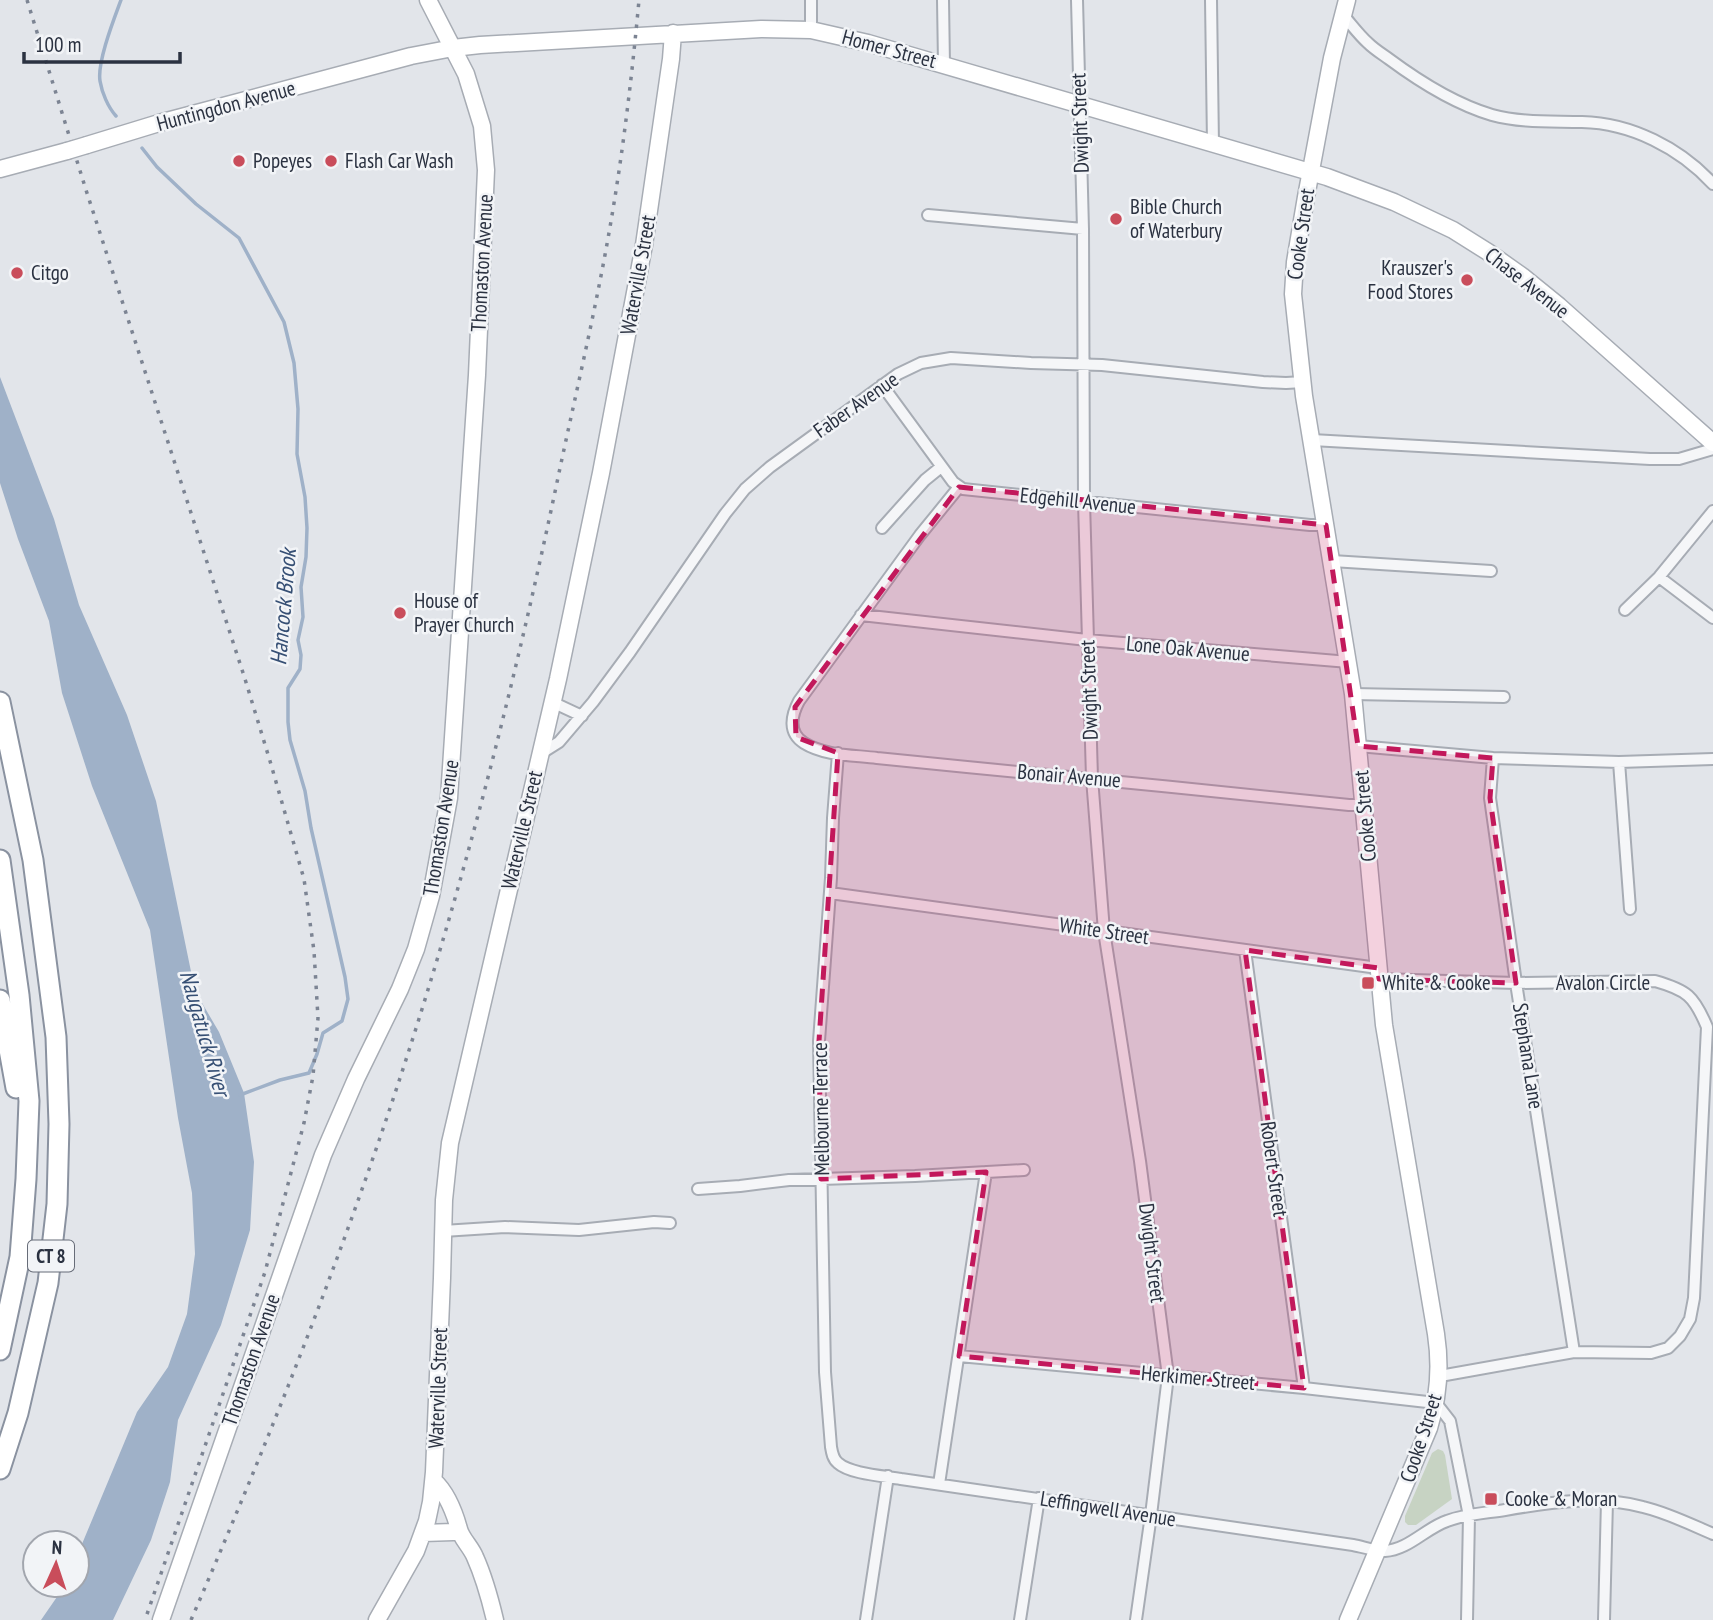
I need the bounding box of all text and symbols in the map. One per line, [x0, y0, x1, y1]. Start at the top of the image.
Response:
scale bar [24, 21, 180, 65]
street label: Homer Street [839, 23, 939, 74]
text: 100 m [35, 31, 81, 58]
street label: Dwight Street [1064, 72, 1095, 173]
street label: Huntingdon Avenue [154, 74, 298, 137]
place label: Popeyes [253, 147, 312, 174]
place label: Flash Car Wash [345, 147, 454, 174]
marker: Popeyes [231, 153, 247, 169]
marker: Flash Car Wash [323, 153, 339, 169]
street label: Cooke Street [1281, 186, 1320, 281]
street label: Thomaston Avenue [464, 193, 499, 332]
place label: Bible Church of Waterbury [1130, 193, 1222, 244]
marker: Bible Church of Waterbury [1108, 211, 1124, 227]
street label: Waterville Street [614, 213, 661, 337]
street label: Chase Avenue [1480, 241, 1575, 324]
place label: Krauszer's Food Stores [1367, 254, 1453, 305]
place label: Citgo [31, 259, 69, 286]
marker: Citgo [9, 265, 25, 281]
marker: Krauszer's Food Stores [1459, 272, 1475, 288]
street label: Faber Avenue [808, 366, 903, 444]
street label: Edgehill Avenue [1019, 481, 1137, 520]
water label: Hancock Brook [263, 544, 302, 666]
place label: House of Prayer Church [414, 587, 514, 638]
marker: House of Prayer Church [392, 605, 408, 621]
street label: Lone Oak Avenue [1125, 630, 1251, 667]
street label: Dwight Street [1073, 639, 1104, 740]
street label: Thomaston Avenue [416, 758, 465, 898]
street label: Bonair Avenue [1016, 758, 1122, 793]
street label: Waterville Street [495, 768, 548, 892]
street label: Cooke Street [1347, 769, 1382, 863]
street label: White Street [1058, 911, 1151, 950]
water label: Naugatuck River [174, 967, 238, 1103]
place label: White & Cooke [1382, 969, 1491, 996]
street label: Avalon Circle [1556, 969, 1650, 996]
marker: White & Cooke [1360, 975, 1376, 991]
street label: Stephana Lane [1507, 1001, 1550, 1111]
street label: Melbourne Terrace [806, 1042, 835, 1176]
street label: Robert Street [1254, 1119, 1295, 1219]
street label: Dwight Street [1133, 1202, 1172, 1304]
road number: CT 8 [28, 1240, 74, 1272]
street label: Thomaston Avenue [215, 1290, 286, 1429]
street label: Waterville Street [422, 1327, 453, 1449]
street label: Herkimer Street [1140, 1359, 1256, 1396]
street label: Cooke Street [1394, 1390, 1448, 1486]
street label: Leffingwell Avenue [1038, 1484, 1178, 1533]
place label: Cooke & Moran [1505, 1485, 1617, 1512]
marker: Cooke & Moran [1483, 1491, 1499, 1507]
north arrow [21, 1529, 91, 1599]
text: N [51, 1535, 63, 1559]

